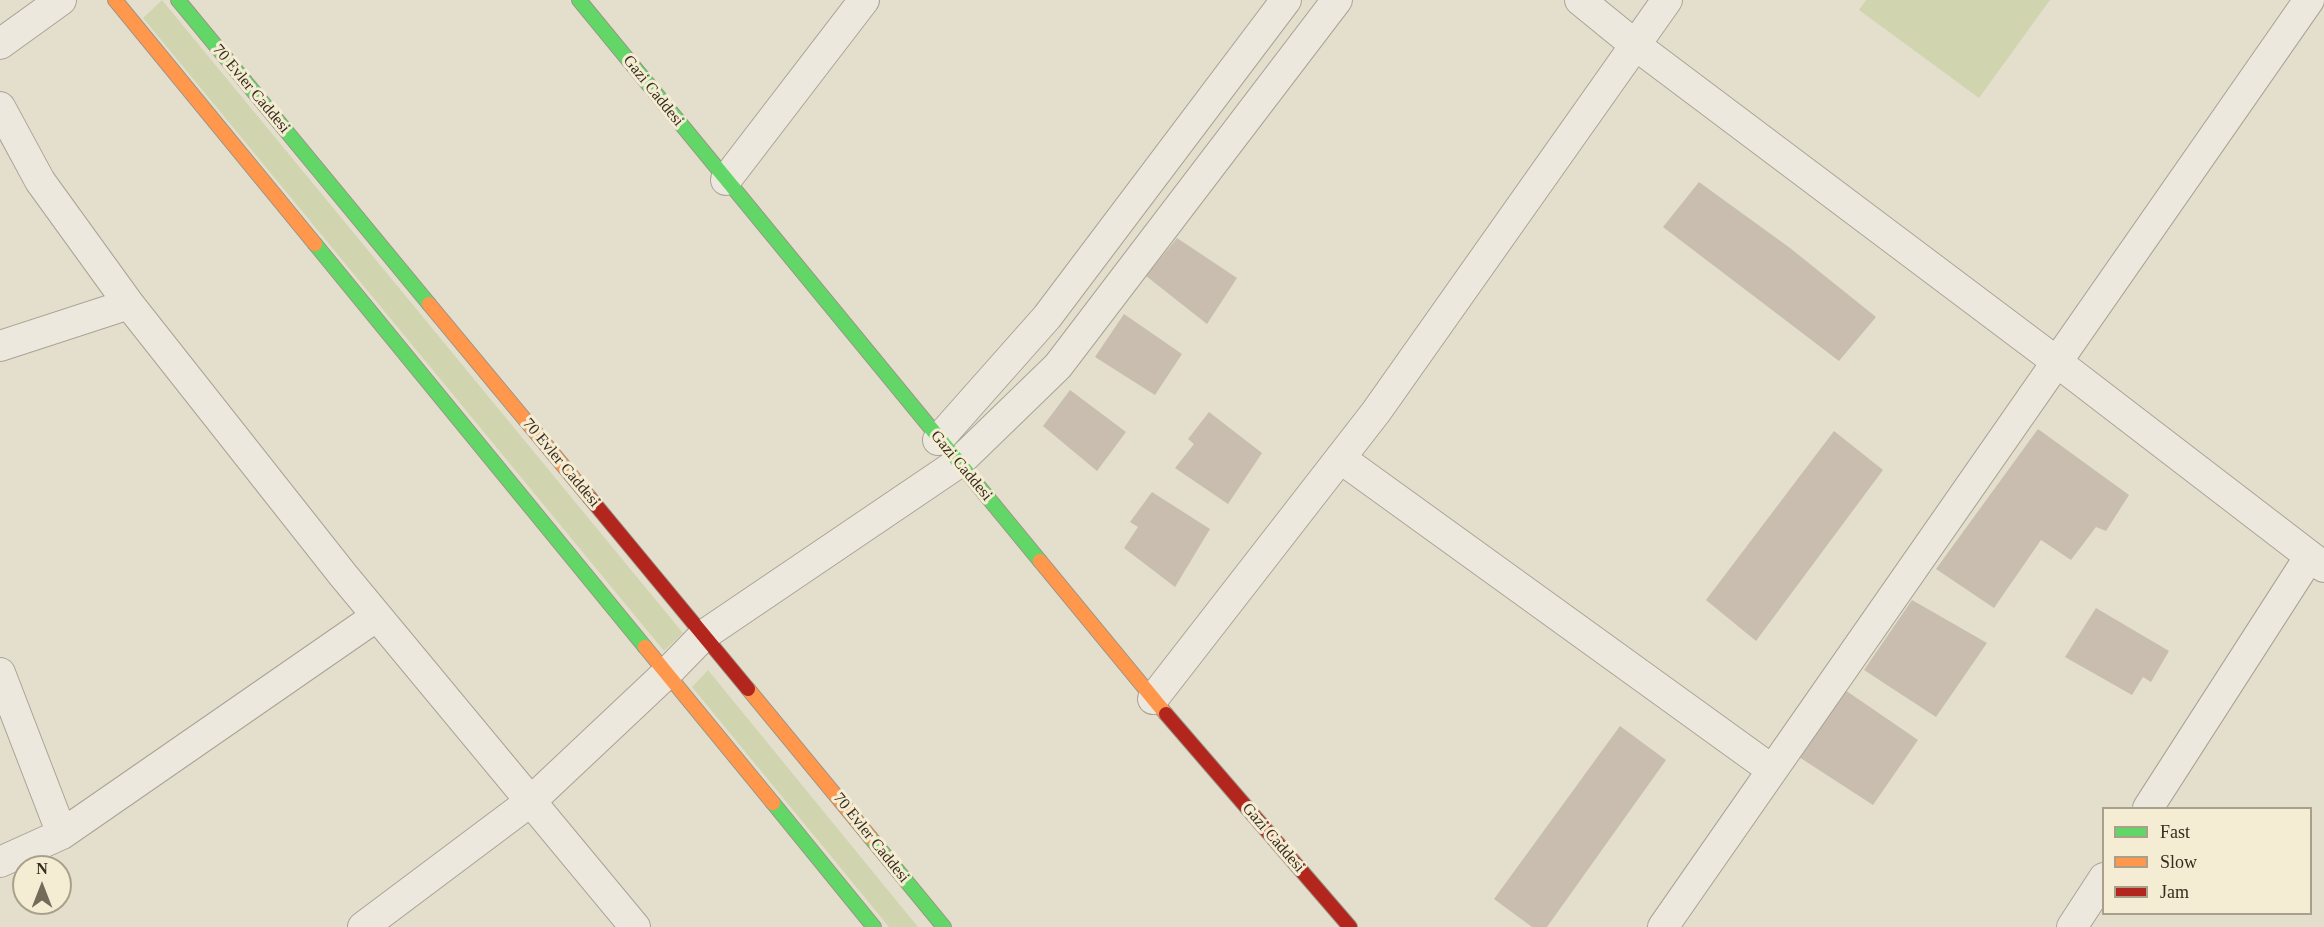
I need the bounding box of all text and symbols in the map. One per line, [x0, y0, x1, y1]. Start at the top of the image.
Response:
street label: 70 Evler Caddesi [208, 41, 294, 137]
street label: Gazi Caddesi [619, 52, 687, 130]
street label: 70 Evler Caddesi [518, 415, 604, 511]
street label: Gazi Caddesi [926, 427, 996, 505]
street label: 70 Evler Caddesi [829, 789, 913, 887]
street label: Gazi Caddesi [1238, 799, 1308, 877]
legend [2102, 807, 2312, 915]
text: Fast [2160, 822, 2190, 842]
text: Slow [2160, 852, 2197, 872]
north arrow [12, 855, 72, 915]
text: N [36, 860, 48, 877]
text: Jam [2160, 882, 2189, 902]

